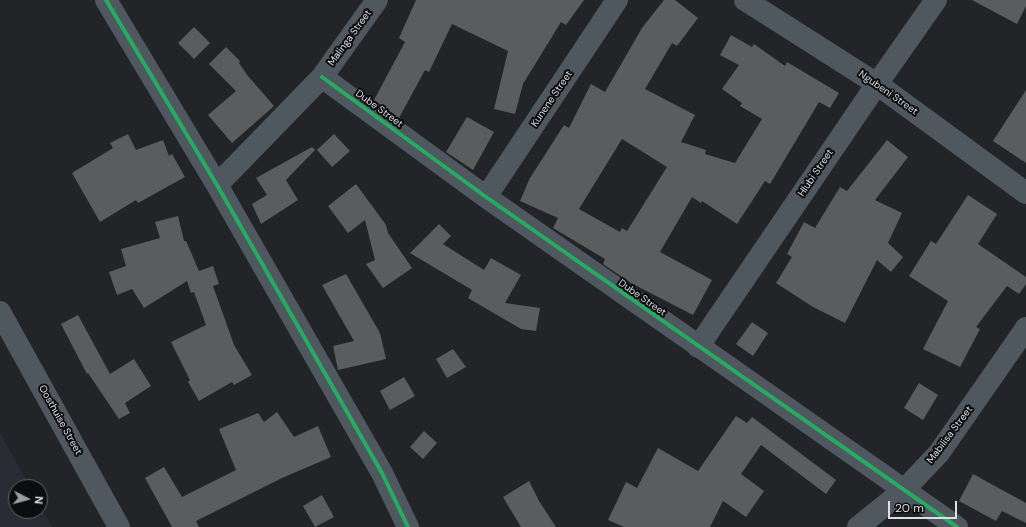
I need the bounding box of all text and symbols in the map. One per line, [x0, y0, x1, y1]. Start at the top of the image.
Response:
street label: Malinga Street [326, 8, 374, 68]
street label: Ngubeni Street [856, 68, 920, 118]
street label: Kunene Street [529, 69, 575, 129]
street label: Dube Street [353, 88, 405, 130]
street label: Hlubi Street [796, 147, 836, 199]
street label: Dube Street [616, 277, 668, 319]
street label: Oosthuise Street [36, 383, 84, 457]
street label: Mabilisa Street [925, 404, 975, 466]
north arrow [8, 479, 48, 519]
scale bar [890, 493, 959, 519]
text: N [32, 495, 46, 505]
text: 20 m [895, 500, 924, 516]

